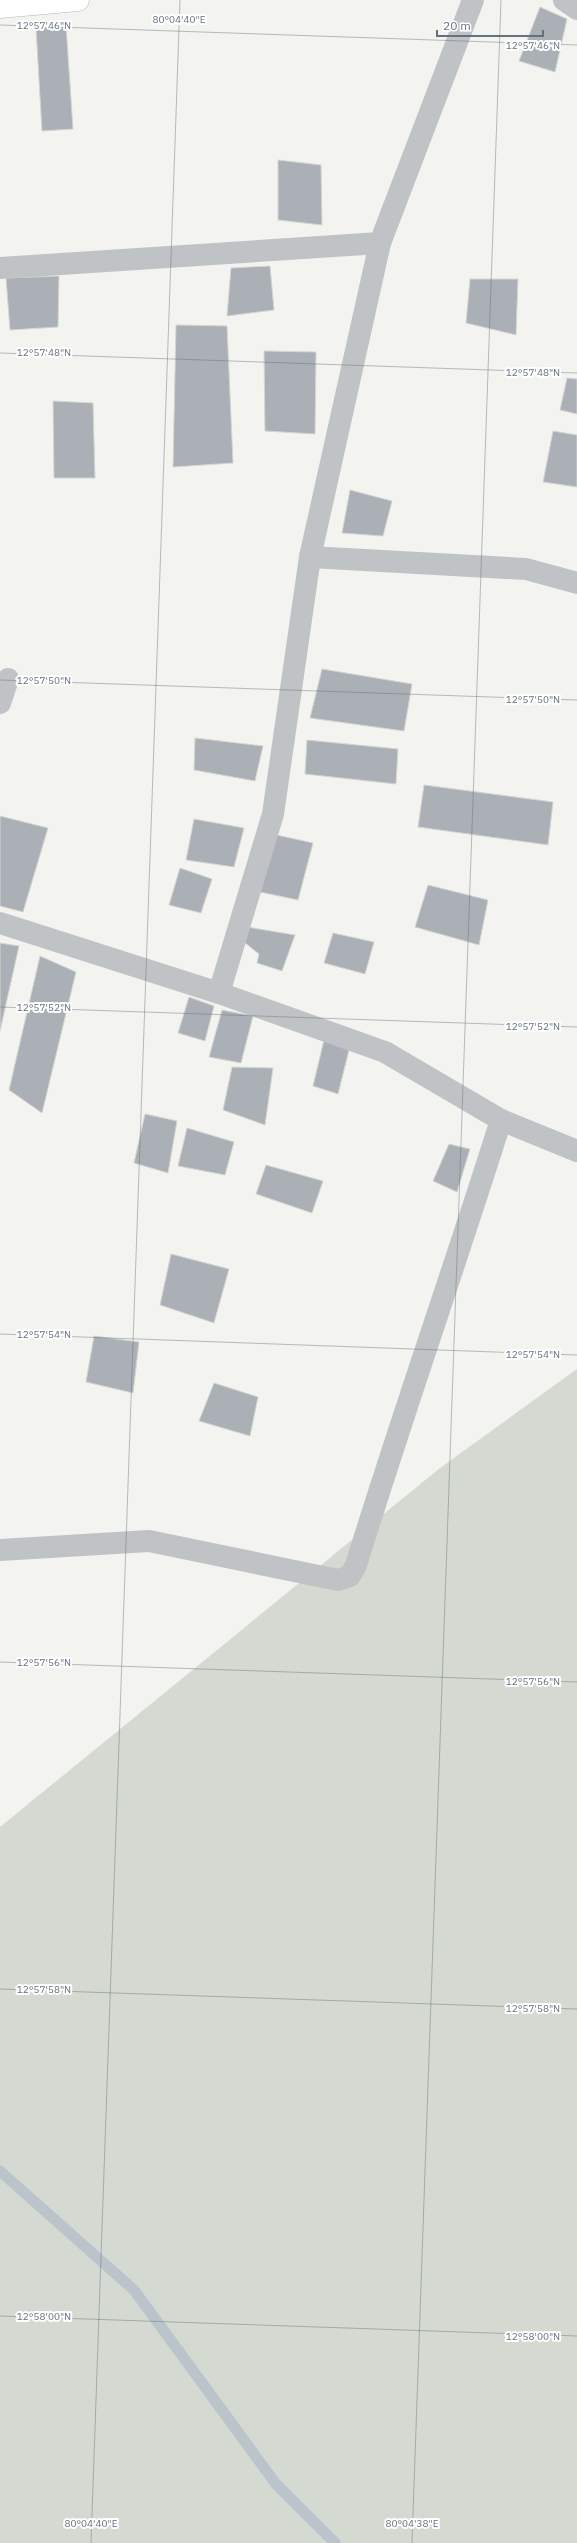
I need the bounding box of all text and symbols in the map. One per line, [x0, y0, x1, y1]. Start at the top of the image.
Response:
scale bar [437, 12, 543, 38]
text: 80°04'40"E [152, 13, 206, 26]
text: 20 m [443, 18, 471, 33]
text: 12°57'46"N [17, 19, 71, 32]
text: 12°57'46"N [506, 39, 560, 52]
text: 12°57'48"N [17, 346, 71, 359]
text: 12°57'48"N [506, 366, 560, 379]
text: 12°57'50"N [17, 674, 71, 687]
text: 12°57'50"N [506, 693, 560, 706]
text: 12°57'52"N [17, 1001, 71, 1014]
text: 12°57'52"N [506, 1020, 560, 1033]
text: 12°57'54"N [17, 1328, 71, 1341]
text: 12°57'54"N [506, 1348, 560, 1361]
text: 12°57'56"N [17, 1656, 71, 1669]
text: 12°57'56"N [506, 1675, 560, 1688]
text: 12°57'58"N [17, 1983, 71, 1996]
text: 12°57'58"N [506, 2002, 560, 2015]
text: 12°58'00"N [17, 2310, 71, 2323]
text: 12°58'00"N [506, 2330, 560, 2343]
text: 80°04'40"E [64, 2517, 118, 2530]
text: 80°04'38"E [385, 2517, 439, 2530]

